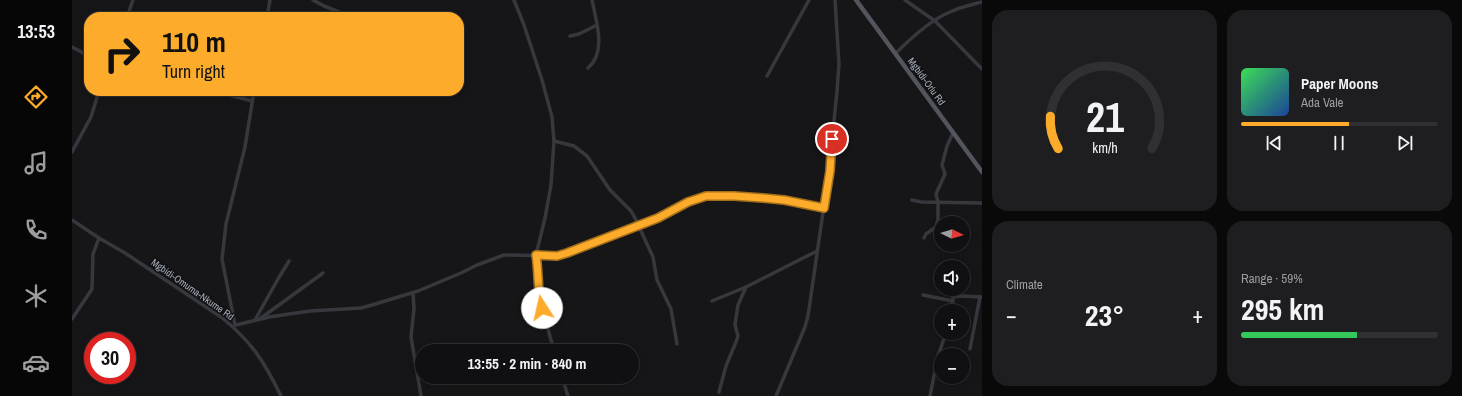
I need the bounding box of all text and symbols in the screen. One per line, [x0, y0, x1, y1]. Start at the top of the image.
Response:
text: 13:53 [17, 19, 55, 44]
text: 110 m [162, 23, 226, 61]
icon: right [96, 28, 148, 80]
street label: Mgbidi-Orlu Rd [905, 55, 948, 108]
text: Turn right [162, 59, 225, 84]
text: Paper Moons [1301, 73, 1378, 94]
icon: directions [22, 83, 50, 111]
text: 21 [1086, 88, 1123, 144]
text: Ada Vale [1301, 94, 1343, 111]
pin [815, 122, 849, 156]
icon: arrive [821, 128, 843, 150]
icon: previous [1263, 132, 1285, 154]
icon: pause [1328, 132, 1350, 154]
icon: next [1394, 132, 1416, 154]
text: km/h [1092, 137, 1117, 156]
icon: music [22, 149, 50, 177]
icon: phone [22, 216, 50, 244]
north arrow [934, 216, 970, 252]
map controls [934, 216, 970, 384]
street label: Mgbidi-Omuma-Nkume Rd [149, 256, 237, 323]
button: sound [934, 260, 970, 296]
text: Range · 59% [1241, 270, 1303, 287]
text: Climate [1006, 276, 1043, 293]
icon: climate [22, 282, 50, 310]
position arrow [521, 287, 563, 329]
text: 295 km [1241, 289, 1324, 329]
text: 23° [1085, 295, 1124, 335]
text: − [1006, 300, 1017, 330]
text: + [1192, 300, 1203, 330]
button: + [934, 304, 970, 340]
speed limit sign: 30 [84, 332, 136, 384]
button: − [934, 348, 970, 384]
icon: car [22, 349, 50, 377]
text: 13:55 · 2 min · 840 m [468, 353, 586, 374]

